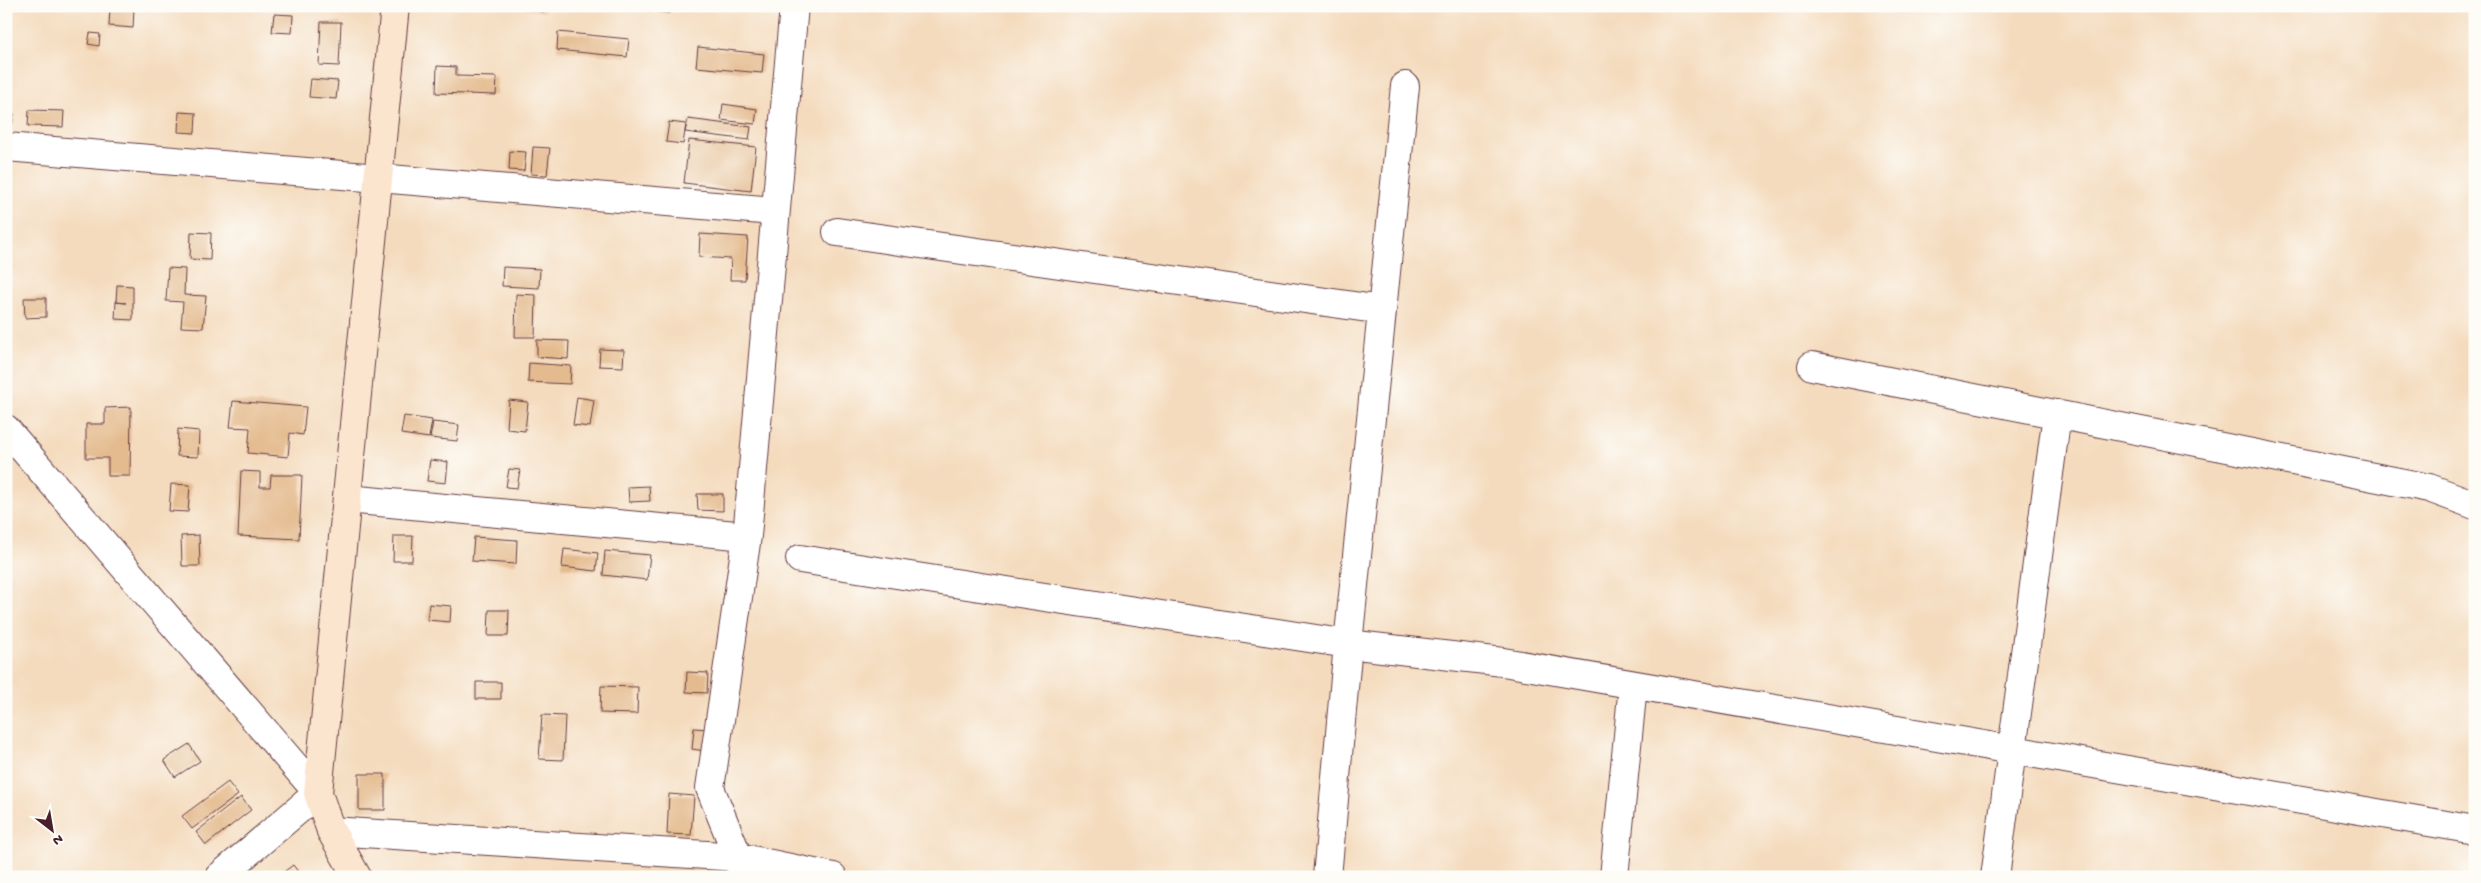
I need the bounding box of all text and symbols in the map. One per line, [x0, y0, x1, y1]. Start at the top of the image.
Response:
north arrow [28, 806, 78, 856]
text: N [49, 829, 66, 849]

